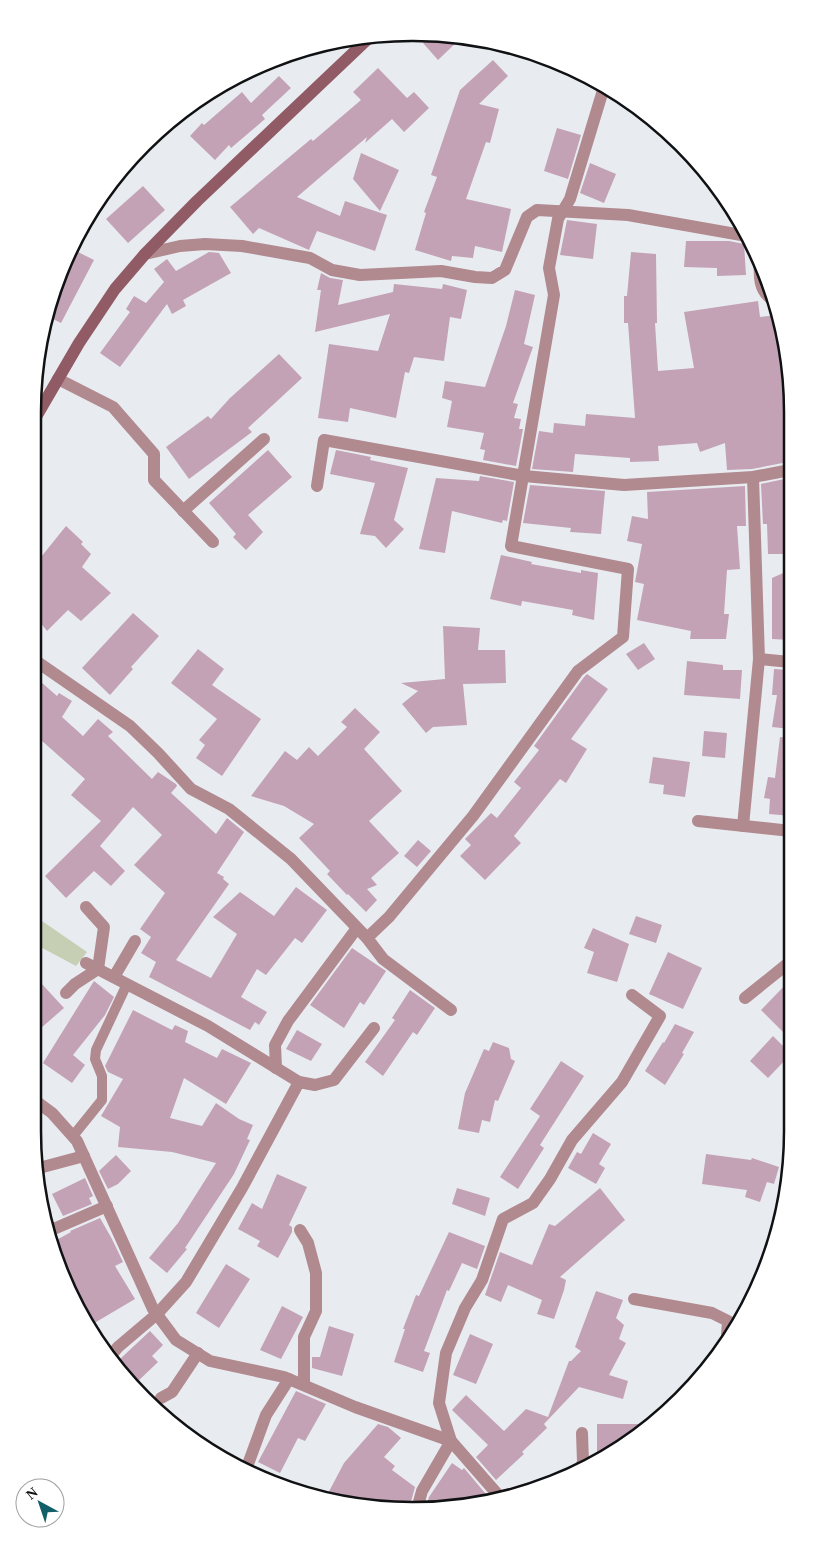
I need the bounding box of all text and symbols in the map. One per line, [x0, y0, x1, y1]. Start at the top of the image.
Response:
north arrow [15, 1478, 65, 1528]
text: N [23, 1484, 41, 1502]

